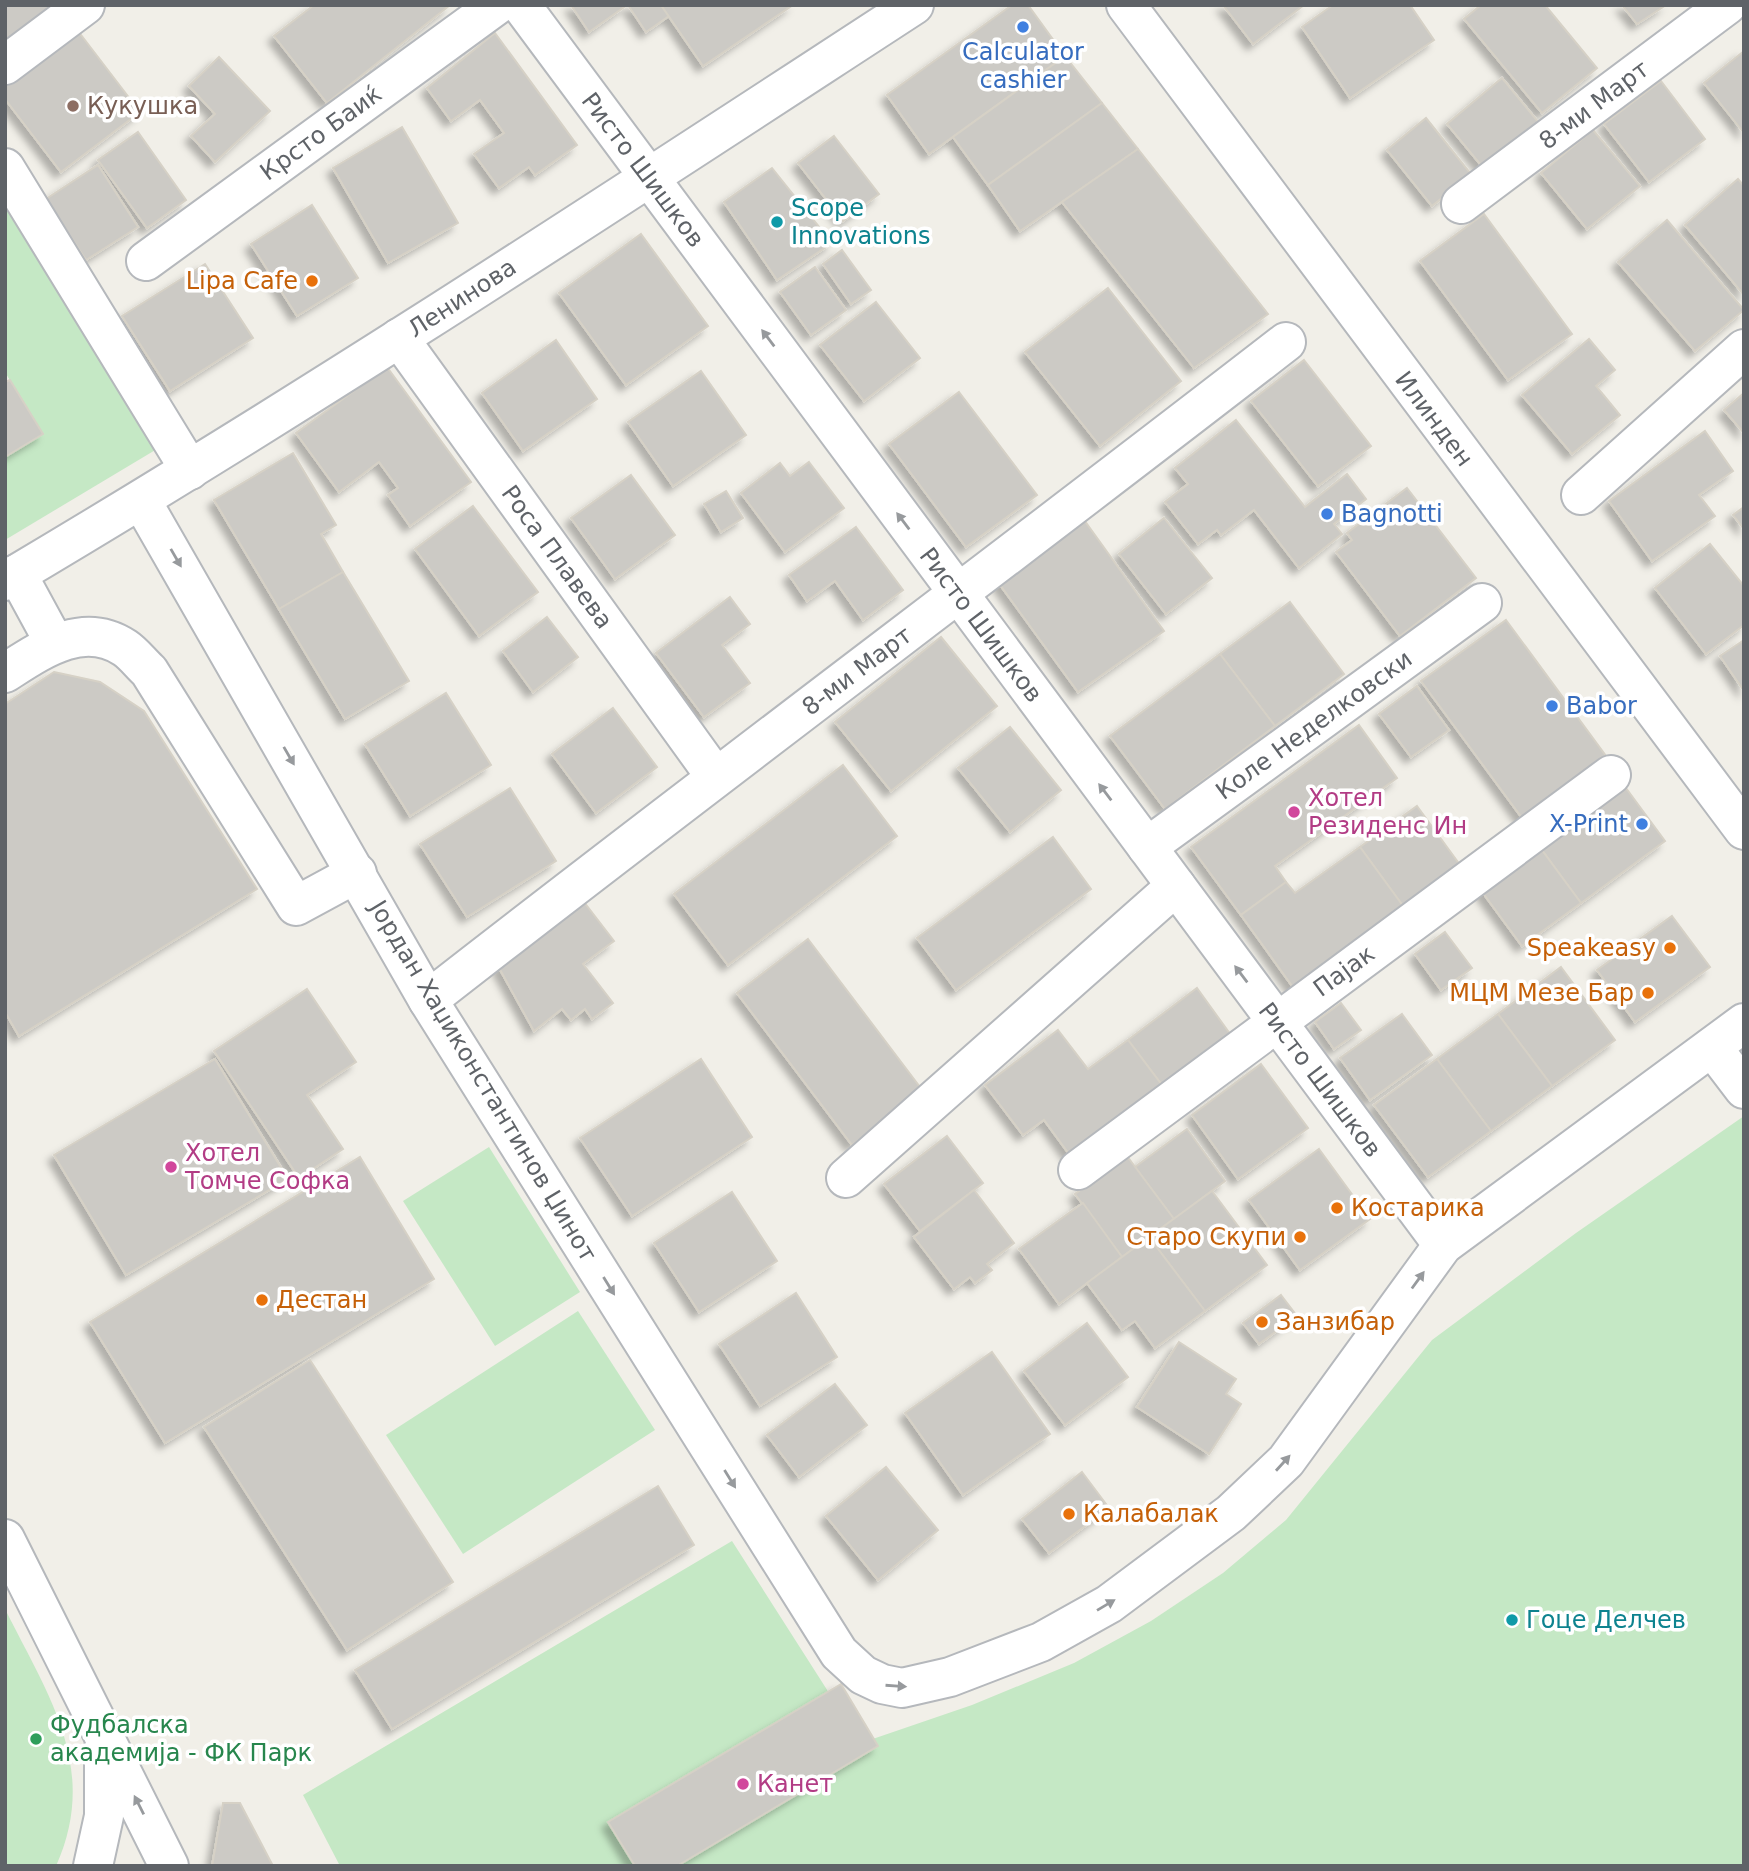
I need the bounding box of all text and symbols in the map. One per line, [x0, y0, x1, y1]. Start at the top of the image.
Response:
marker: Calculator cashier [1015, 19, 1031, 35]
place label: Calculator cashier [962, 38, 1084, 94]
street label: 8-ми Март [1534, 55, 1654, 155]
street label: Крсто Баиќ [255, 80, 387, 186]
street label: Ристо Шишков [576, 87, 710, 253]
place label: Кукушка [87, 92, 198, 120]
marker: Кукушка [65, 98, 81, 114]
place label: Scope Innovations [791, 194, 931, 250]
marker: Scope Innovations [769, 214, 785, 230]
street label: Ленинова [403, 253, 521, 343]
place label: Lipa Cafe [186, 267, 298, 295]
marker: Lipa Cafe [304, 273, 320, 289]
one-way arrow [761, 329, 775, 347]
street label: Илинден [1389, 366, 1479, 472]
street label: Роса Плавева [496, 480, 618, 634]
place label: Bagnotti [1341, 500, 1443, 528]
marker: Bagnotti [1319, 506, 1335, 522]
one-way arrow [897, 512, 911, 530]
street label: Ристо Шишков [914, 542, 1048, 708]
one-way arrow [170, 549, 182, 568]
street label: 8-ми Март [797, 621, 917, 721]
street label: Коле Неделковски [1210, 644, 1418, 806]
place label: Babor [1566, 692, 1637, 720]
marker: Babor [1544, 698, 1560, 714]
one-way arrow [283, 746, 295, 765]
one-way arrow [1098, 783, 1113, 801]
place label: Хотел Резиденс Ин [1308, 784, 1467, 840]
marker: Хотел Резиденс Ин [1286, 804, 1302, 820]
place label: X-Print [1549, 810, 1628, 838]
marker: X-Print [1634, 816, 1650, 832]
street label: Јордан Хаџиконстантинов Џинот [363, 894, 602, 1267]
place label: Speakeasy [1527, 934, 1656, 962]
street label: Пајак [1308, 940, 1380, 1002]
marker: Speakeasy [1662, 940, 1678, 956]
one-way arrow [1235, 965, 1249, 983]
place label: МЦМ Мезе Бар [1449, 979, 1634, 1007]
marker: МЦМ Мезе Бар [1640, 985, 1656, 1001]
street label: Ристо Шишков [1253, 997, 1387, 1163]
place label: Хотел Томче Софка [184, 1139, 350, 1195]
marker: Хотел Томче Софка [163, 1159, 179, 1175]
place label: Костарика [1351, 1194, 1485, 1222]
marker: Костарика [1329, 1200, 1345, 1216]
place label: Старо Скупи [1126, 1223, 1286, 1251]
marker: Старо Скупи [1292, 1229, 1308, 1245]
one-way arrow [1410, 1271, 1424, 1289]
one-way arrow [602, 1277, 615, 1296]
place label: Дестан [276, 1286, 367, 1314]
marker: Дестан [254, 1292, 270, 1308]
place label: Занзибар [1276, 1308, 1395, 1336]
marker: Занзибар [1254, 1314, 1270, 1330]
one-way arrow [1275, 1454, 1291, 1472]
one-way arrow [723, 1469, 736, 1488]
place label: Калабалак [1083, 1500, 1219, 1528]
marker: Калабалак [1061, 1506, 1077, 1522]
one-way arrow [1097, 1599, 1116, 1612]
place label: Гоце Делчев [1526, 1606, 1686, 1634]
marker: Гоце Делчев [1504, 1612, 1520, 1628]
one-way arrow [885, 1680, 907, 1691]
place label: Фудбалска академија - ФК Парк [50, 1711, 312, 1767]
marker: Фудбалска академија - ФК Парк [28, 1731, 44, 1747]
place label: Канет [757, 1770, 833, 1798]
marker: Канет [735, 1776, 751, 1792]
one-way arrow [133, 1795, 144, 1815]

